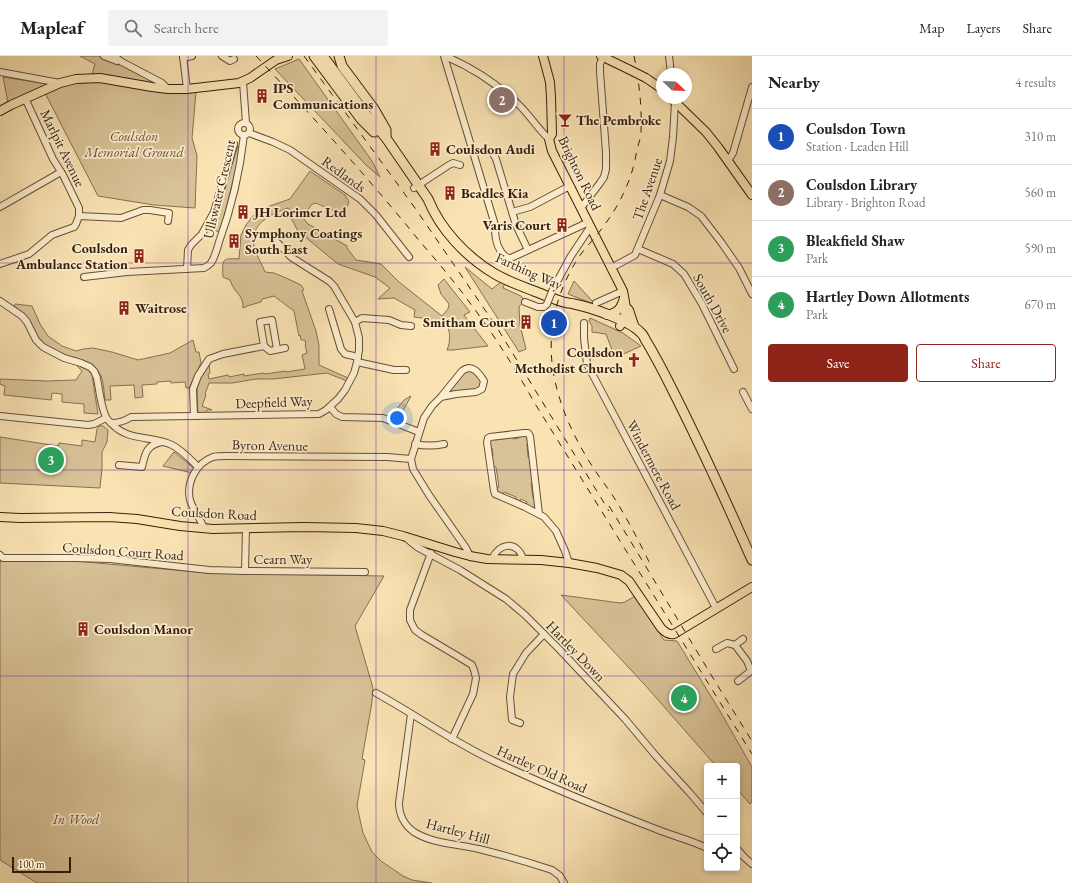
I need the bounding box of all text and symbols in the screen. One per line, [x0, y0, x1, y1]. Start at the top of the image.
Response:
search box [108, 10, 388, 46]
text: Mapleaf [20, 15, 84, 40]
icon: search [122, 17, 144, 39]
text: Search here [154, 18, 219, 37]
text: Map [919, 19, 944, 37]
text: Layers [966, 19, 1001, 37]
text: Share [1023, 19, 1052, 37]
north arrow [656, 68, 692, 104]
text: Nearby [768, 71, 820, 93]
text: 4 results [1015, 74, 1056, 91]
place label: IPS Communications [273, 79, 373, 113]
pin: 2 [489, 85, 515, 115]
building icon: IPS Communications [254, 88, 270, 104]
street label: Marlpit Avenue [36, 106, 90, 190]
place label: The Pembroke [576, 111, 661, 129]
bar icon: The Pembroke [557, 112, 573, 128]
text: Coulsdon Town [806, 119, 906, 138]
park label: Coulsdon Memorial Ground [83, 127, 185, 161]
text: 1 [778, 128, 784, 145]
text: 310 m [1025, 128, 1056, 145]
street label: Brighton Road [554, 133, 606, 214]
street label: Ullswater Crescent [199, 137, 239, 240]
text: Station · Leaden Hill [806, 138, 909, 155]
place label: Coulsdon Audi [446, 140, 535, 158]
building icon: Coulsdon Audi [427, 141, 443, 157]
street label: Redlands [318, 152, 370, 196]
street label: The Avenue [628, 155, 666, 223]
text: Coulsdon Library [806, 175, 917, 194]
place label: Beadles Kia [461, 184, 529, 202]
text: 2 [778, 184, 784, 201]
text: 560 m [1025, 184, 1056, 201]
building icon: Beadles Kia [442, 185, 458, 201]
text: Library · Brighton Road [806, 194, 926, 211]
place label: JH Lorimer Ltd [252, 203, 347, 221]
building icon: JH Lorimer Ltd [235, 204, 251, 220]
place label: Varis Court [482, 216, 552, 234]
building icon: Varis Court [554, 217, 570, 233]
place label: Symphony Coatings South East [245, 224, 362, 258]
text: Bleakfield Shaw [806, 231, 905, 250]
building icon: Symphony Coatings South East [226, 233, 242, 249]
place label: Coulsdon Ambulance Station [15, 239, 128, 273]
text: 3 [778, 240, 784, 257]
text: 590 m [1025, 240, 1056, 257]
building icon: Coulsdon Ambulance Station [131, 248, 147, 264]
street label: Farthing Way [493, 248, 566, 294]
text: Park [806, 250, 828, 267]
street label: South Drive [689, 270, 737, 336]
text: Hartley Down Allotments [806, 287, 969, 306]
text: 4 [778, 296, 784, 313]
text: 670 m [1025, 296, 1056, 313]
place label: Waitrose [135, 299, 187, 317]
building icon: Waitrose [116, 300, 132, 316]
text: Park [806, 306, 828, 323]
pin: 1 [541, 308, 567, 338]
place label: Smitham Court [423, 313, 516, 331]
building icon: Smitham Court [518, 314, 534, 330]
place label: Coulsdon Methodist Church [514, 343, 623, 377]
button: Save [768, 344, 908, 382]
button: Share [916, 344, 1056, 382]
church icon: Coulsdon Methodist Church [626, 352, 642, 368]
street label: Deepfield Way [235, 392, 314, 412]
your location [387, 408, 407, 428]
street label: Windermere Road [623, 417, 686, 514]
street label: Byron Avenue [232, 435, 309, 455]
pin: 3 [38, 445, 64, 475]
street label: Coulsdon Road [171, 502, 258, 524]
street label: Coulsdon Court Road [62, 538, 185, 564]
street label: Cearn Way [254, 550, 313, 568]
street label: Hartley Down [542, 617, 610, 686]
place label: Coulsdon Manor [94, 620, 193, 638]
building icon: Coulsdon Manor [75, 621, 91, 637]
pin: 4 [671, 683, 697, 713]
street label: Hartley Old Road [494, 741, 591, 797]
map controls [704, 763, 740, 871]
button: + [704, 763, 740, 799]
button: − [704, 799, 740, 835]
park label: In Wood [52, 810, 100, 828]
street label: Hartley Hill [424, 814, 492, 848]
button: locate [704, 835, 740, 871]
scale bar [12, 855, 71, 874]
text: 100 m [18, 857, 45, 871]

